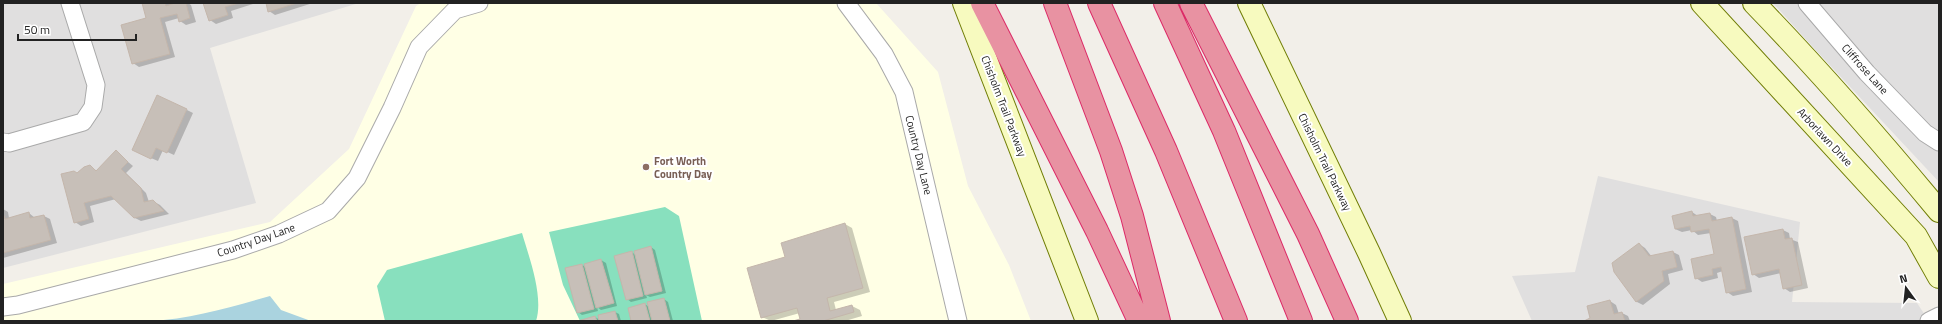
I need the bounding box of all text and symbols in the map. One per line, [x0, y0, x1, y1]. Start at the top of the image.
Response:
scale bar [18, 16, 136, 42]
text: 50 m [24, 20, 50, 39]
street label: Cliffrose Lane [1838, 40, 1892, 98]
street label: Chisholm Trail Parkway [977, 53, 1031, 159]
street label: Arborlawn Drive [1794, 104, 1857, 170]
street label: Chisholm Trail Parkway [1294, 110, 1356, 214]
street label: Country Day Lane [901, 114, 937, 197]
place label: Fort Worth Country Day [654, 153, 712, 182]
marker: Fort Worth Country Day [641, 162, 651, 172]
street label: Country Day Lane [215, 219, 297, 261]
north arrow [1886, 268, 1926, 308]
text: N [1898, 270, 1909, 287]

